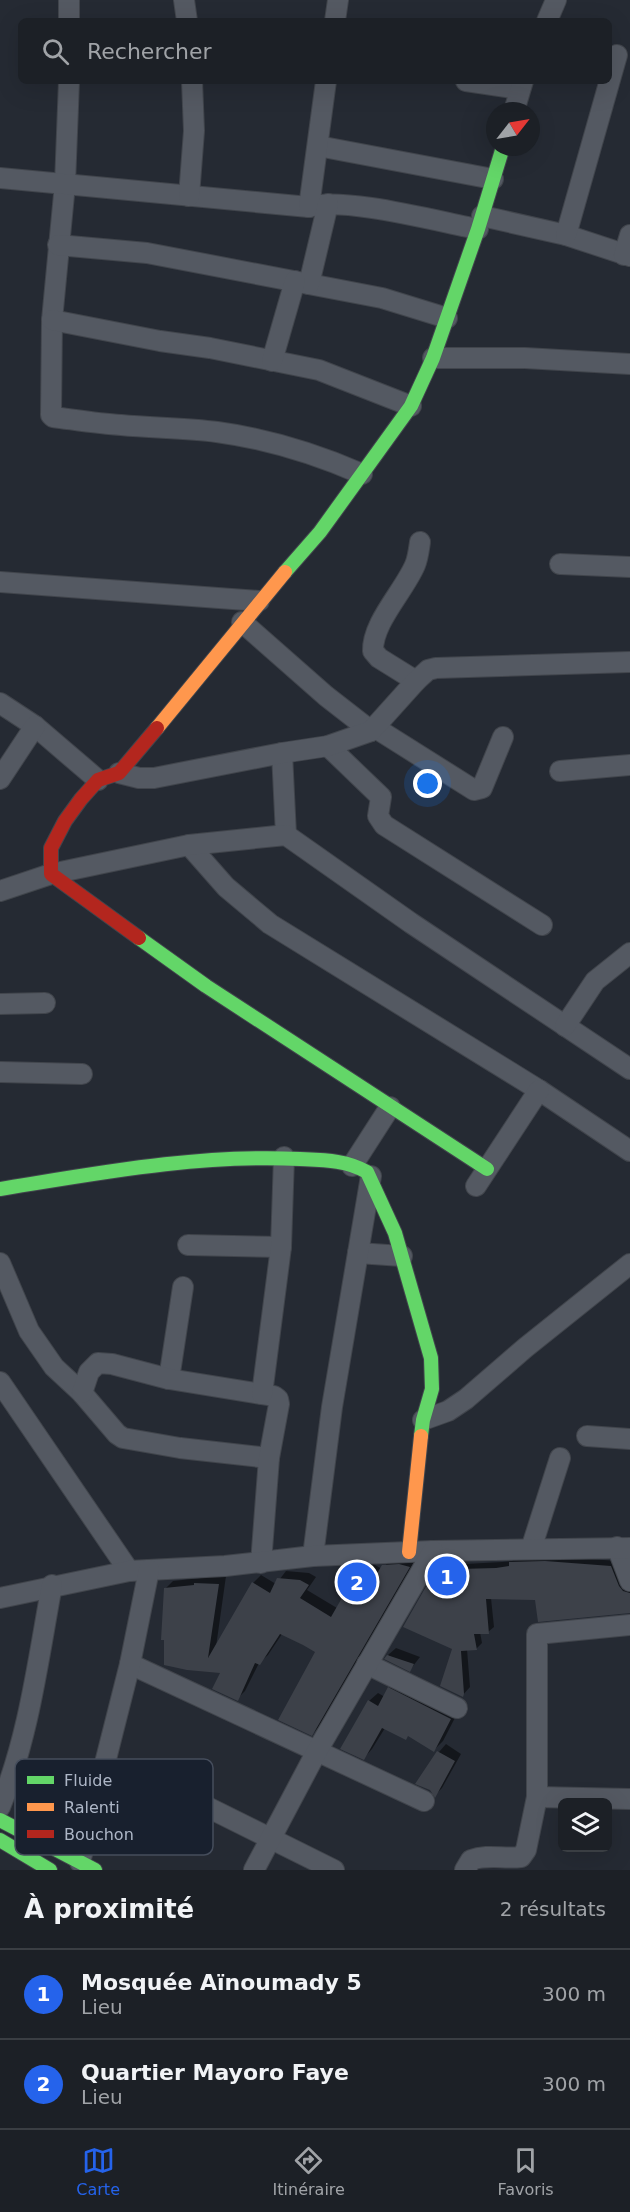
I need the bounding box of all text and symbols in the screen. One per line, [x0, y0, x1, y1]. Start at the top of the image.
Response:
search box [18, 18, 612, 84]
icon: search [39, 35, 72, 68]
text: Rechercher [87, 39, 212, 64]
north arrow [486, 102, 540, 156]
your location [413, 769, 442, 798]
pin: 1 [428, 1554, 466, 1598]
pin: 2 [338, 1560, 376, 1604]
legend [15, 1759, 213, 1855]
text: Fluide [64, 1771, 112, 1790]
text: Ralenti [64, 1798, 120, 1817]
map controls [558, 1798, 612, 1852]
button: layers [558, 1798, 612, 1852]
text: Bouchon [64, 1825, 134, 1844]
text: À proximité [24, 1894, 194, 1924]
text: 2 résultats [500, 1897, 606, 1921]
text: Mosquée Aïnoumady 5 [81, 1970, 362, 1995]
text: 1 [37, 1982, 50, 2006]
text: 300 m [542, 1982, 606, 2006]
text: Lieu [81, 1995, 123, 2019]
text: Quartier Mayoro Faye [81, 2060, 349, 2085]
text: 2 [37, 2072, 50, 2096]
text: 300 m [542, 2072, 606, 2096]
text: Lieu [81, 2085, 123, 2109]
tab: Carte [76, 2144, 120, 2199]
tab: Itinéraire [273, 2144, 345, 2199]
tab: Favoris [498, 2144, 554, 2199]

